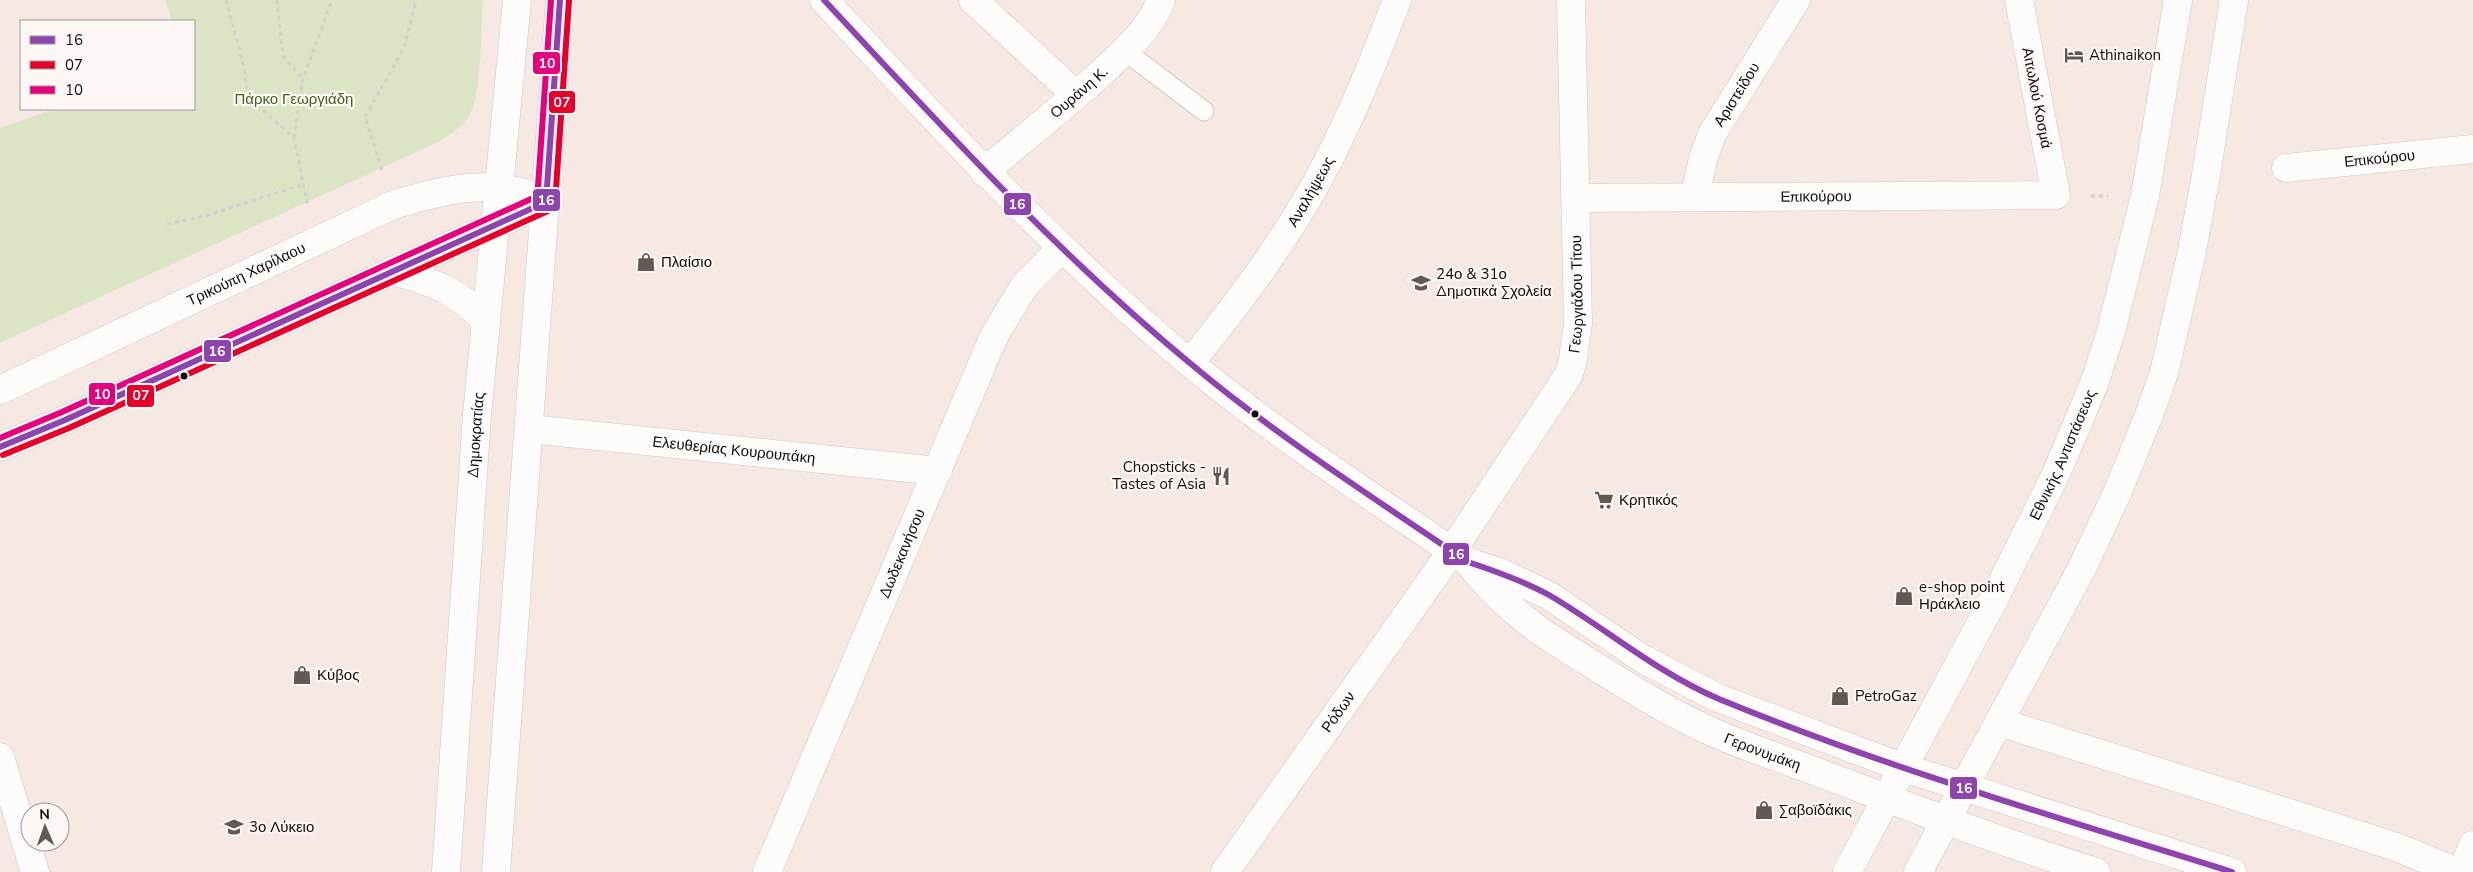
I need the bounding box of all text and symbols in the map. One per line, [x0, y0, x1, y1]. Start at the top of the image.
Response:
legend [20, 20, 195, 110]
text: 16 [65, 30, 83, 50]
hotel icon: Athinaikon [2063, 44, 2085, 66]
place label: Athinaikon [2089, 45, 2161, 65]
street label: Αιτωλού Κοσμά [2017, 46, 2057, 151]
line badge: 10 [532, 51, 561, 75]
text: 10 [539, 54, 555, 73]
text: 07 [65, 55, 83, 75]
street label: Αριστείδου [1709, 59, 1764, 130]
street label: Ουράνη Κ. [1046, 62, 1112, 123]
text: 10 [65, 80, 83, 100]
park label: Πάρκο Γεωργιάδη [235, 89, 353, 109]
line badge: 07 [548, 90, 576, 114]
text: 07 [554, 93, 570, 112]
street label: Επικούρου [2343, 145, 2416, 172]
street label: Αναλήψεως [1283, 153, 1339, 231]
street label: Επικούρου [1780, 186, 1852, 207]
line badge: 16 [532, 188, 561, 212]
text: 16 [538, 191, 554, 210]
line badge: 16 [1003, 192, 1032, 216]
text: 16 [1009, 195, 1025, 214]
street label: Γεωργιάδου Τίτου [1564, 235, 1588, 354]
street label: Τρικούπη Χαρίλαου [183, 238, 309, 311]
shop icon: Πλαίσιο [635, 251, 657, 273]
place label: Πλαίσιο [661, 252, 712, 272]
place label: 24ο & 31ο Δημοτικά Σχολεία [1436, 264, 1552, 301]
school or university icon: 24ο & 31ο Δημοτικά Σχολεία [1410, 272, 1432, 294]
line badge: 16 [203, 339, 232, 363]
text: 16 [209, 342, 225, 361]
unlabelled marker [179, 371, 189, 381]
line badge: 10 [88, 382, 116, 406]
line badge: 07 [126, 384, 155, 408]
text: 10 [94, 385, 110, 404]
text: 07 [133, 386, 149, 405]
street label: Εθνικής Αντιστάσεως [2025, 386, 2101, 523]
street label: Δημοκρατίας [463, 391, 489, 479]
unlabelled marker [1250, 409, 1260, 419]
street label: Ελευθερίας Κουρουπάκη [651, 432, 816, 468]
place label: Chopsticks - Tastes of Asia [1112, 457, 1206, 494]
restaurant icon: Chopsticks - Tastes of Asia [1210, 465, 1232, 487]
supermarket icon: Κρητικός [1593, 489, 1615, 511]
place label: Κρητικός [1619, 490, 1678, 510]
street label: Δωδεκανήσου [874, 506, 930, 601]
line badge: 16 [1442, 542, 1470, 566]
text: 16 [1448, 545, 1464, 564]
place label: e-shop point Ηράκλειο [1919, 577, 2005, 614]
shop icon: e-shop point Ηράκλειο [1893, 585, 1915, 607]
shop icon: Κύβος [291, 664, 313, 686]
place label: Κύβος [317, 665, 359, 685]
shop icon: PetroGaz [1829, 685, 1851, 707]
place label: PetroGaz [1855, 686, 1917, 706]
street label: Ρόδων [1317, 687, 1360, 736]
street label: Γερονυμάκη [1721, 728, 1804, 775]
line badge: 16 [1949, 776, 1978, 800]
text: 16 [1956, 779, 1972, 798]
shop icon: Σαβοϊδάκις [1753, 799, 1775, 821]
place label: Σαβοϊδάκις [1779, 800, 1852, 820]
north arrow [20, 802, 70, 852]
text: N [39, 805, 50, 824]
school or university icon: 3ο Λύκειο [223, 816, 245, 838]
place label: 3ο Λύκειο [249, 817, 314, 837]

